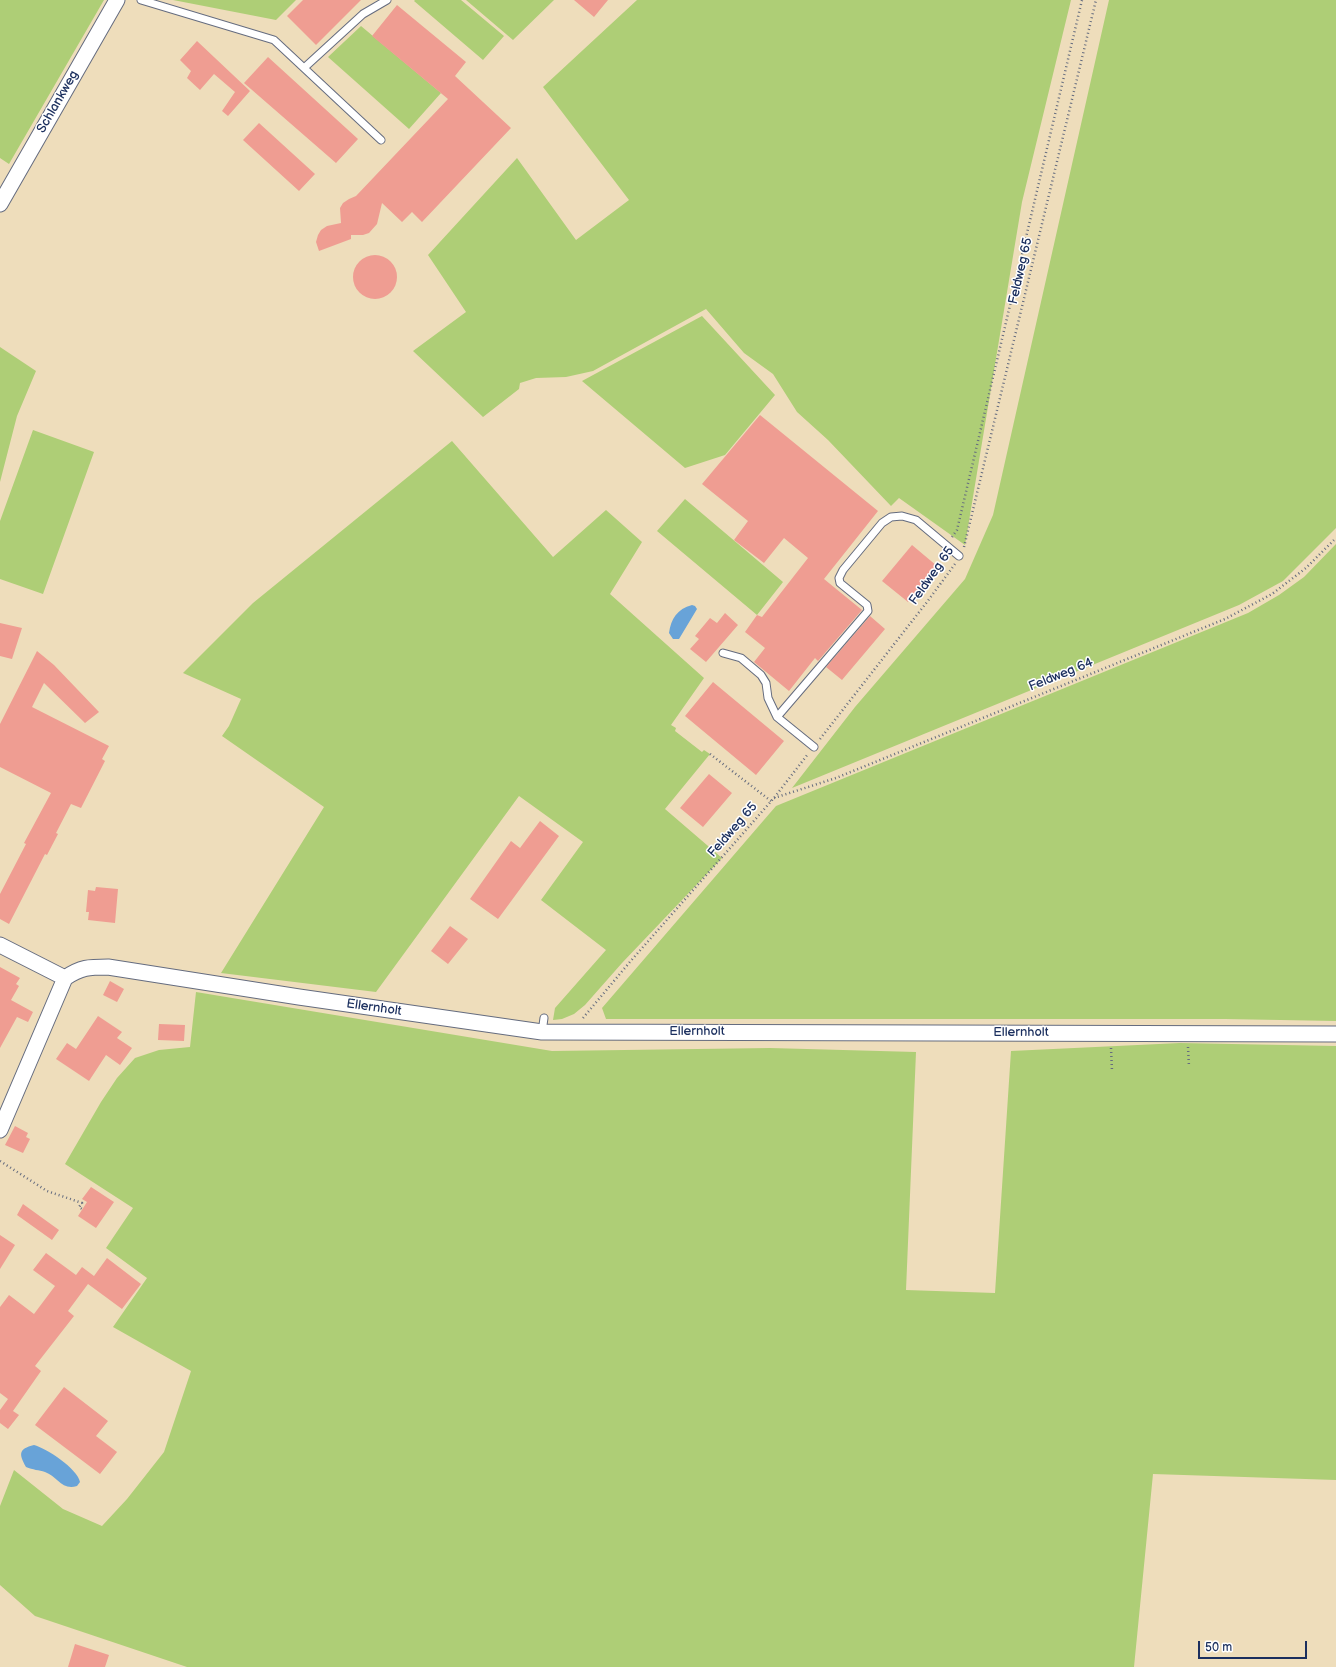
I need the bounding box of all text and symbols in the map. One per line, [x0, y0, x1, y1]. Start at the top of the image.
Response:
street label: Schlankweg [34, 68, 82, 136]
street label: Feldweg 65 [1006, 236, 1036, 306]
street label: Feldweg 65 [906, 544, 958, 608]
street label: Feldweg 64 [1027, 655, 1095, 695]
street label: Feldweg 65 [705, 799, 761, 861]
street label: Ellernholt [345, 996, 403, 1020]
street label: Ellernholt [669, 1024, 725, 1040]
street label: Ellernholt [993, 1025, 1049, 1041]
scale bar [1200, 1633, 1309, 1659]
text: 50 m [1205, 1640, 1232, 1655]

